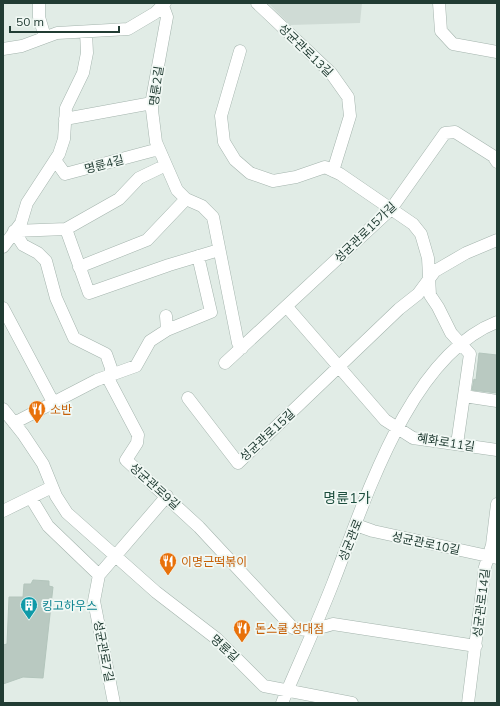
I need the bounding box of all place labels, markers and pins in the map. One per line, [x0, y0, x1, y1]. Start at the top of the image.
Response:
restaurant icon: 소반 [27, 399, 47, 424]
place label: 소반 [50, 402, 72, 417]
restaurant icon: 이명근떡볶이 [158, 551, 178, 576]
place label: 이명근떡볶이 [181, 554, 247, 569]
building icon: 킹고하우스 [19, 595, 39, 620]
place label: 킹고하우스 [42, 598, 97, 613]
restaurant icon: 돈스쿨 성대점 [232, 618, 252, 643]
place label: 돈스쿨 성대점 [255, 621, 324, 636]

